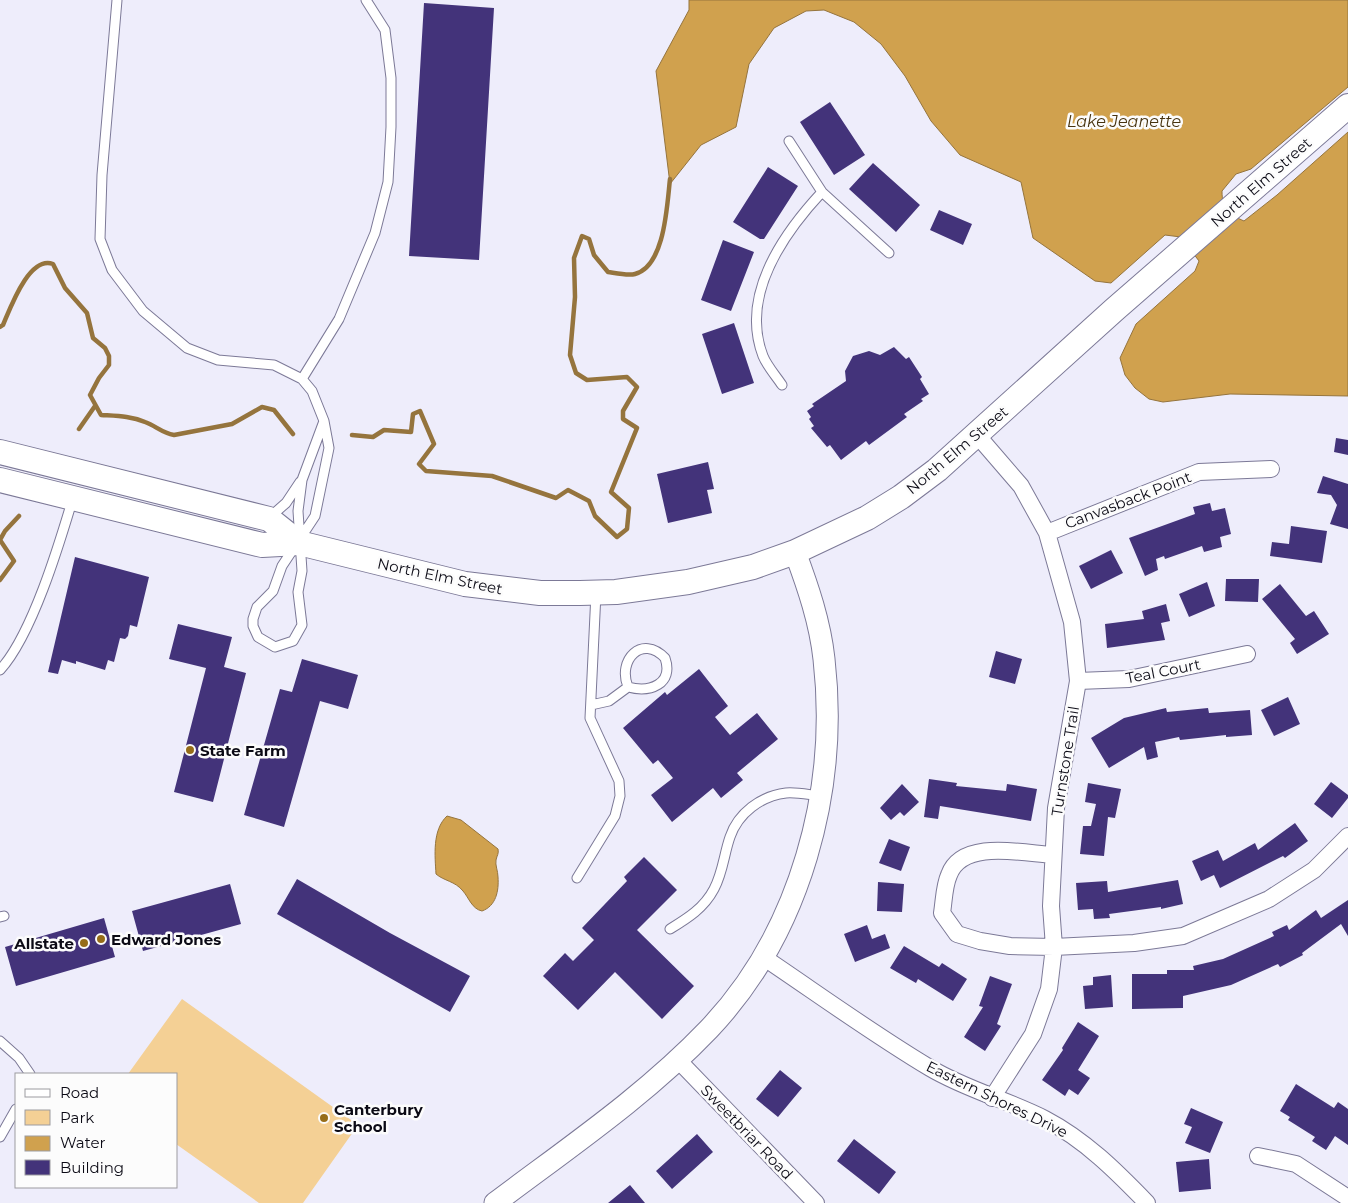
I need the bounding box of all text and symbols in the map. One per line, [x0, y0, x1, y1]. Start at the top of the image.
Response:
water label: Lake Jeanette [1067, 112, 1181, 131]
street label: North Elm Street [1207, 133, 1315, 231]
street label: North Elm Street [902, 402, 1012, 498]
street label: Canvasback Point [1062, 467, 1194, 533]
street label: North Elm Street [376, 553, 504, 599]
street label: Teal Court [1124, 654, 1202, 688]
street label: Turnstone Trail [1047, 705, 1083, 817]
place label: State Farm [200, 741, 286, 760]
marker: State Farm [184, 744, 196, 756]
place label: Edward Jones [111, 930, 221, 949]
marker: Edward Jones [95, 933, 107, 945]
place label: Allstate [13, 934, 74, 953]
marker: Allstate [78, 937, 90, 949]
street label: Eastern Shores Drive [923, 1056, 1071, 1142]
legend [15, 1073, 178, 1188]
street label: Sweetbriar Road [697, 1081, 797, 1183]
text: Road [60, 1083, 99, 1102]
place label: Canterbury School [334, 1100, 424, 1136]
text: Park [60, 1108, 94, 1127]
marker: Canterbury School [318, 1112, 330, 1124]
text: Water [60, 1133, 106, 1152]
text: Building [60, 1158, 124, 1177]

